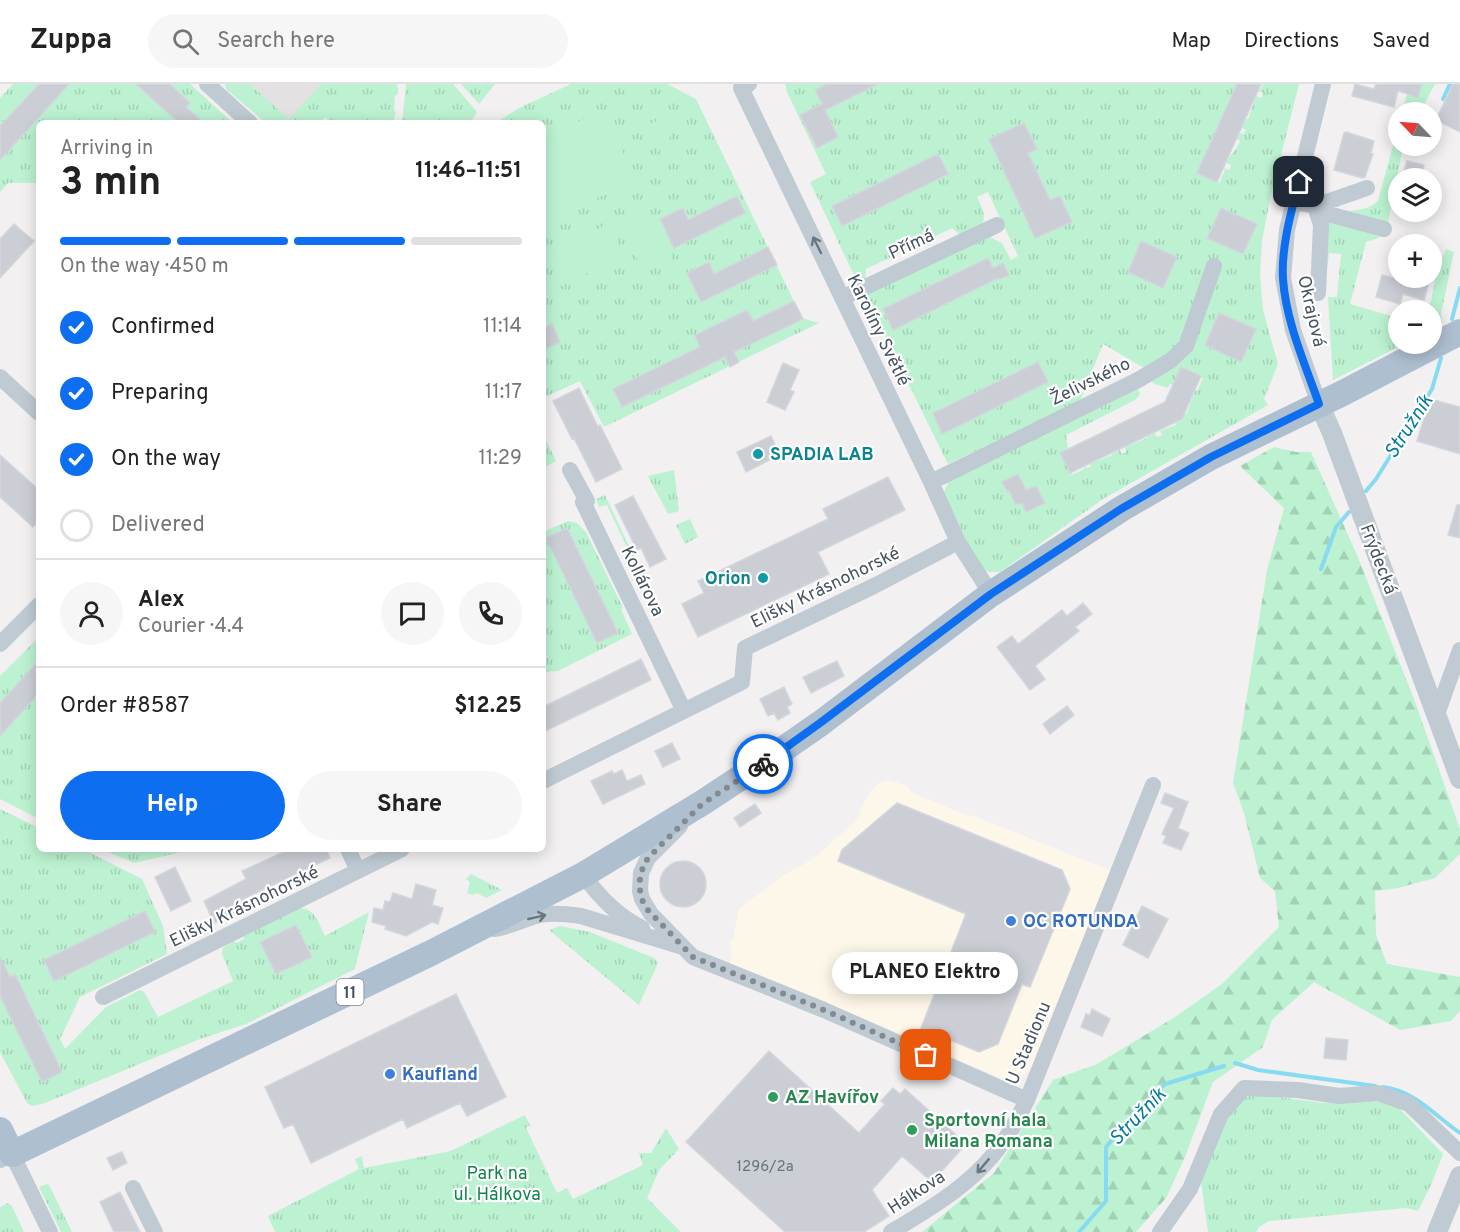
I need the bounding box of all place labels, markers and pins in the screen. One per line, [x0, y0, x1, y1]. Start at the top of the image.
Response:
pin [1273, 156, 1324, 207]
place label: SPADIA LAB [770, 444, 874, 467]
marker: SPADIA LAB [751, 447, 765, 461]
place label: Orion [705, 568, 751, 591]
marker: Orion [756, 571, 770, 585]
place label: OC ROTUNDA [1023, 911, 1139, 934]
marker: OC ROTUNDA [1004, 914, 1018, 928]
callout: PLANEO Elektro [833, 953, 1019, 995]
pin [900, 1029, 951, 1080]
place label: Kaufland [402, 1064, 478, 1087]
marker: Kaufland [383, 1067, 397, 1081]
place label: AZ Havířov [785, 1087, 879, 1110]
marker: AZ Havířov [766, 1090, 780, 1104]
place label: Sportovní hala Milana Romana [924, 1110, 1053, 1154]
marker: Sportovní hala Milana Romana [905, 1123, 919, 1137]

